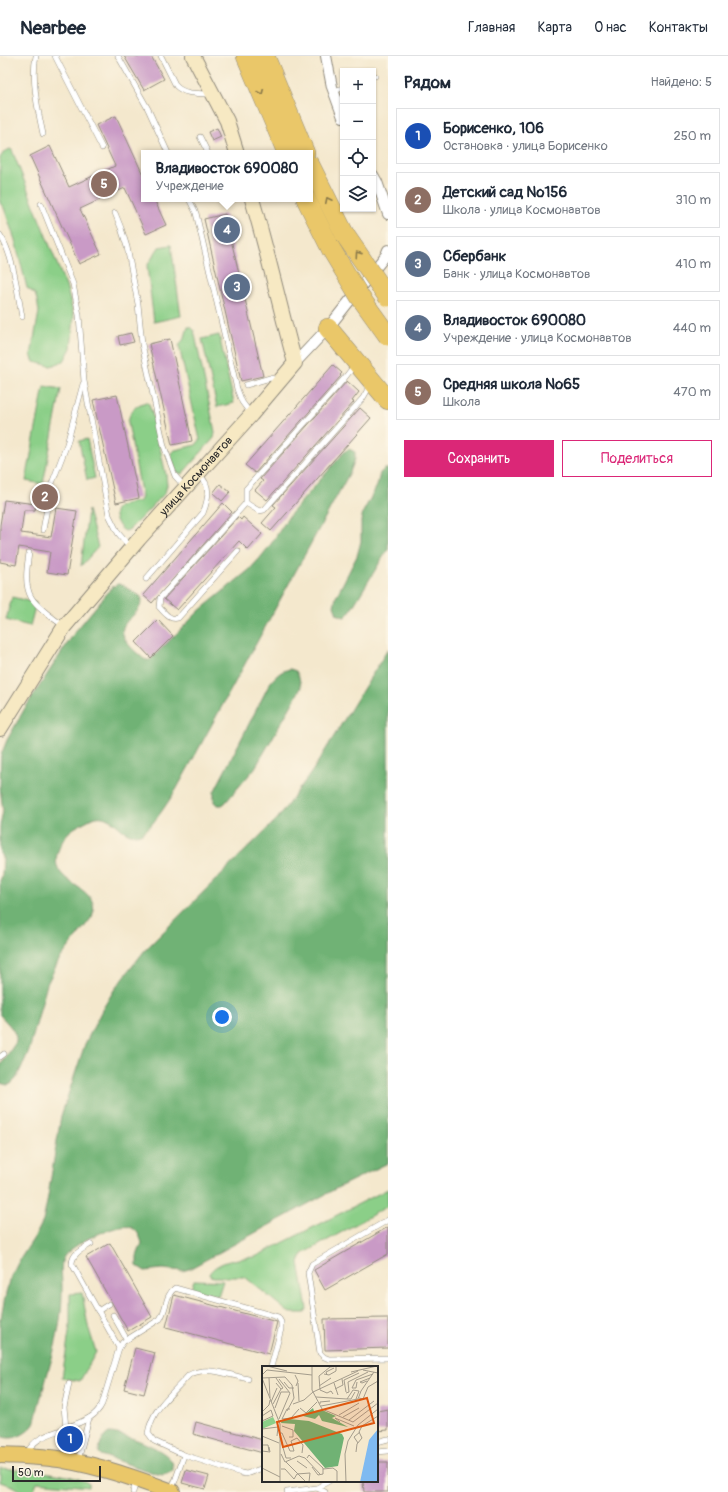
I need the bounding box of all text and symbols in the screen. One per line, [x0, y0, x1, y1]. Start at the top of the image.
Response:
text: Nearbee [20, 16, 86, 40]
text: Главная [468, 19, 515, 36]
text: Карта [537, 19, 572, 36]
text: О нас [594, 19, 627, 36]
text: Контакты [649, 19, 708, 36]
map controls [340, 68, 376, 212]
button: + [340, 68, 376, 104]
text: Рядом [404, 72, 451, 93]
text: Найдено: 5 [650, 74, 712, 90]
one-way arrow [257, 88, 265, 95]
button: − [340, 104, 376, 140]
text: Борисенко, 106 [443, 119, 544, 138]
text: 1 [415, 128, 421, 144]
text: 250 m [673, 128, 711, 144]
text: Остановка · улица Борисенко [443, 138, 608, 154]
button: locate [340, 140, 376, 176]
popup [141, 150, 313, 202]
text: Владивосток 690080 [155, 159, 299, 178]
pin: 5 [91, 169, 117, 199]
button: layers [340, 176, 376, 212]
text: Учреждение [155, 178, 224, 194]
text: Детский сад №156 [443, 183, 567, 202]
text: 2 [414, 192, 422, 208]
text: 310 m [675, 192, 711, 208]
one-way arrow [325, 197, 332, 205]
text: Школа · улица Космонавтов [443, 202, 601, 218]
pin: 4 [214, 215, 240, 245]
text: Сбербанк [443, 247, 506, 266]
one-way arrow [356, 252, 363, 259]
text: 3 [414, 256, 422, 272]
text: 410 m [675, 256, 711, 272]
text: Банк · улица Космонавтов [443, 266, 591, 282]
pin: 3 [224, 272, 250, 302]
text: Владивосток 690080 [443, 311, 586, 330]
text: 4 [414, 320, 422, 336]
text: 440 m [673, 320, 711, 336]
text: Учреждение · улица Космонавтов [443, 330, 632, 346]
text: Средняя школа №65 [443, 375, 580, 394]
text: 5 [414, 384, 422, 400]
text: 470 m [673, 384, 711, 400]
text: Школа [443, 394, 480, 410]
street label: улица Космонавтов [156, 433, 236, 520]
button: Сохранить [404, 440, 554, 477]
button: Поделиться [562, 440, 712, 477]
pin: 2 [32, 482, 58, 512]
your location [212, 1007, 232, 1027]
inset map [262, 1366, 378, 1482]
pin: 1 [57, 1424, 83, 1454]
scale bar [12, 1464, 101, 1483]
text: 50 m [18, 1466, 44, 1479]

